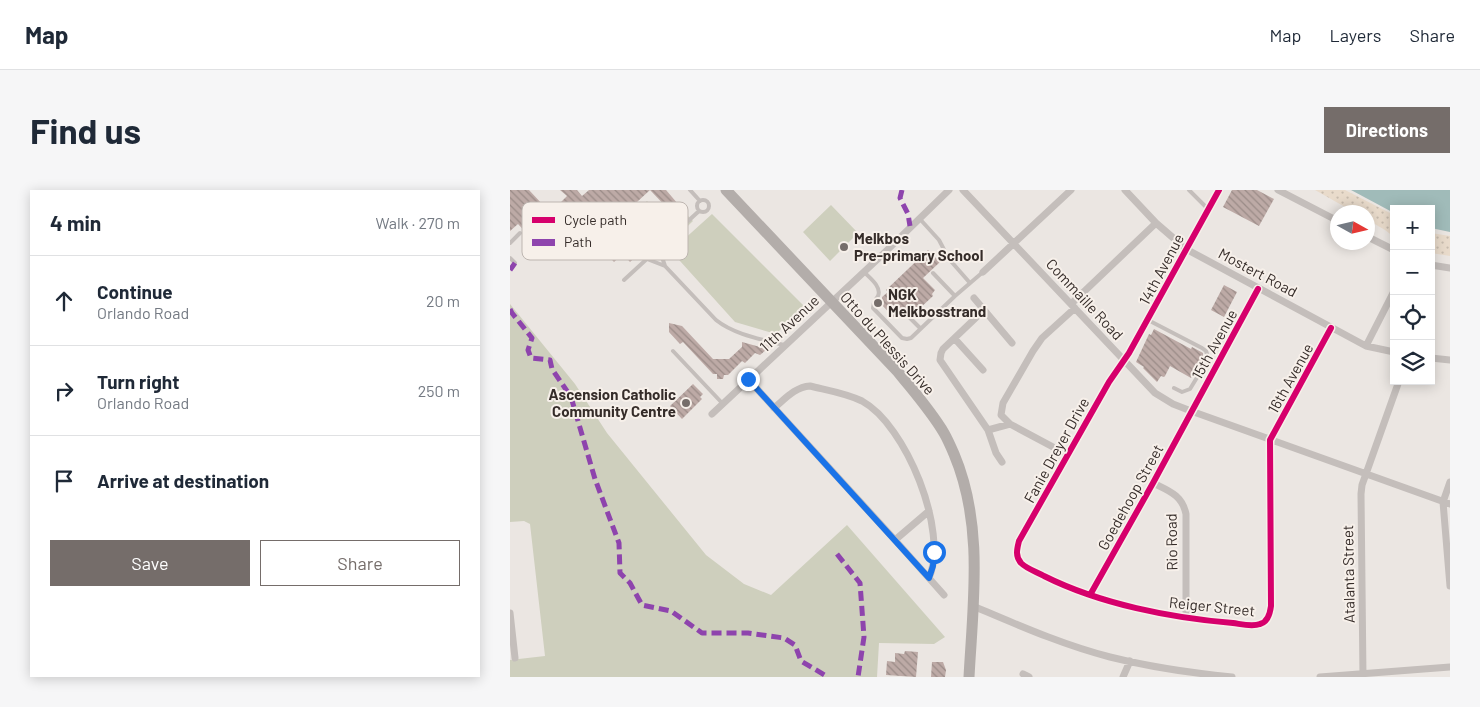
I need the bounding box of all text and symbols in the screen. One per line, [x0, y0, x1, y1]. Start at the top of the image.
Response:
text: Map [25, 20, 68, 49]
text: Map [1269, 24, 1301, 46]
text: Layers [1329, 24, 1382, 46]
text: Share [1410, 24, 1455, 46]
button: Directions [1324, 107, 1450, 153]
text: Find us [30, 109, 141, 151]
legend [522, 202, 688, 260]
north arrow [1330, 205, 1375, 250]
map controls [1390, 205, 1435, 385]
button: + [1390, 205, 1435, 250]
text: 4 min [50, 210, 101, 235]
text: Cycle path [564, 211, 627, 228]
text: Walk · 270 m [375, 213, 460, 232]
place label: Melkbos Pre-primary School [854, 229, 983, 264]
street label: 14th Avenue [1135, 230, 1187, 308]
text: Path [564, 233, 592, 250]
marker: Melkbos Pre-primary School [838, 241, 850, 253]
street label: Mostert Road [1216, 244, 1300, 300]
button: − [1390, 250, 1435, 295]
street label: Commaille Road [1043, 255, 1127, 343]
text: Continue [97, 280, 173, 303]
place label: NGK Melkbosstrand [888, 285, 986, 320]
icon: ahead [50, 287, 78, 315]
street label: Otto du Plessis Drive [837, 288, 939, 398]
text: 20 m [426, 291, 460, 310]
street label: 11th Avenue [756, 291, 822, 355]
button: locate [1390, 295, 1435, 340]
marker: NGK Melkbosstrand [872, 297, 884, 309]
text: Orlando Road [97, 303, 189, 322]
street label: 15th Avenue [1187, 306, 1241, 382]
street label: 16th Avenue [1263, 340, 1317, 416]
button: layers [1390, 340, 1435, 385]
route end [737, 368, 760, 391]
text: Turn right [97, 370, 179, 393]
icon: right [50, 377, 78, 405]
text: 250 m [418, 381, 460, 400]
place label: Ascension Catholic Community Centre [549, 385, 676, 420]
text: Orlando Road [97, 393, 189, 412]
street label: Fanie Dreyer Drive [1020, 394, 1092, 506]
marker: Ascension Catholic Community Centre [680, 397, 692, 409]
street label: Goedehoop Street [1093, 441, 1167, 553]
icon: arrive [50, 467, 78, 495]
text: Arrive at destination [97, 469, 269, 492]
street label: Rio Road [1162, 513, 1180, 571]
street label: Atalanta Street [1338, 525, 1358, 623]
button: Save [50, 540, 250, 586]
button: Share [260, 540, 460, 586]
route start [923, 541, 946, 564]
street label: Reiger Street [1168, 593, 1256, 619]

